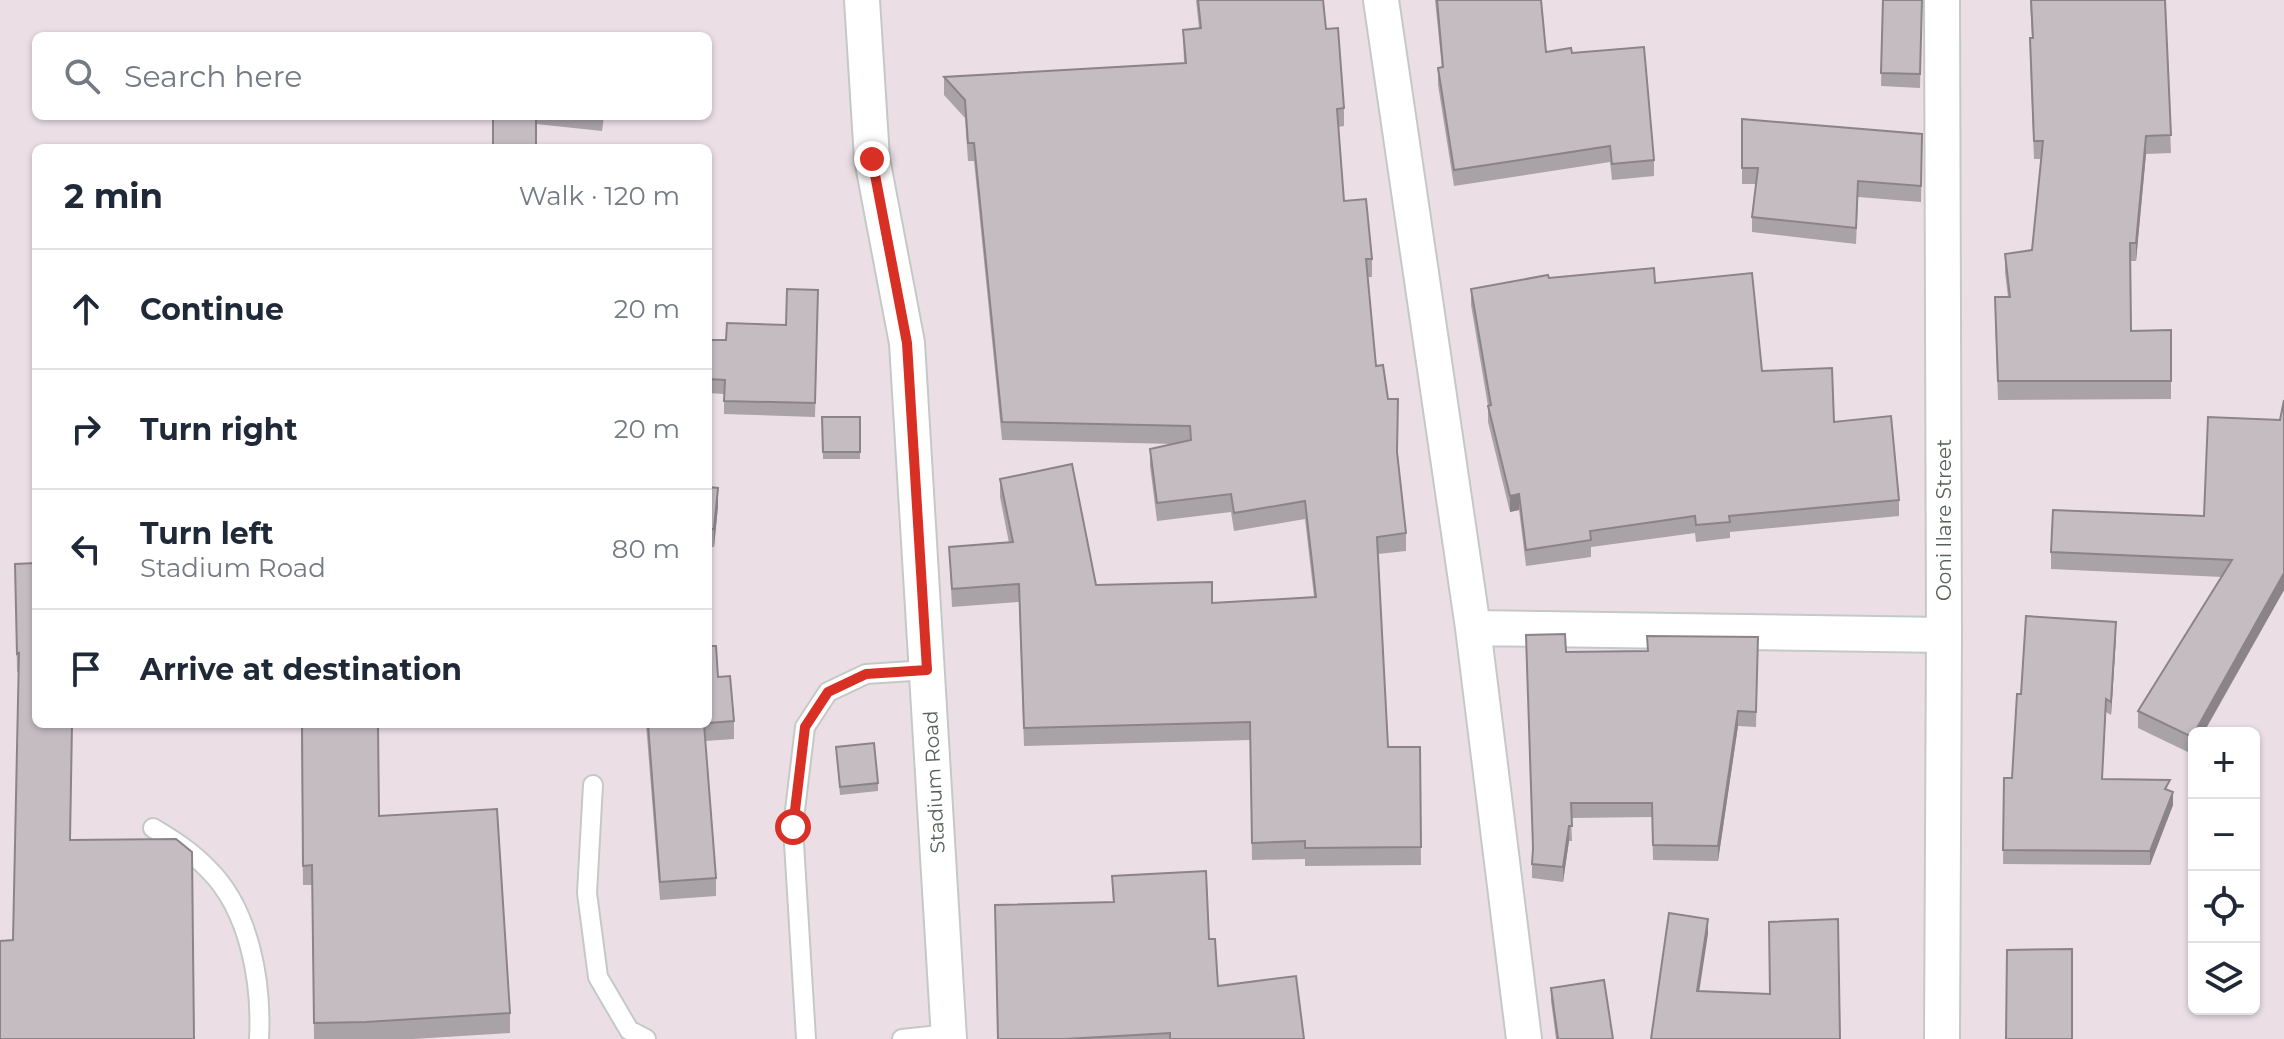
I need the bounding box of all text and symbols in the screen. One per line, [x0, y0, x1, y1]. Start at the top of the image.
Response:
search box [32, 32, 712, 120]
icon: search [60, 54, 104, 98]
text: Search here [124, 58, 302, 95]
route end [854, 141, 890, 177]
text: 2 min [64, 175, 163, 217]
text: Walk · 120 m [519, 180, 680, 212]
icon: ahead [64, 287, 108, 331]
text: Continue [140, 291, 284, 328]
text: 20 m [614, 293, 680, 325]
icon: right [64, 407, 108, 451]
text: Turn right [140, 411, 297, 448]
text: 20 m [614, 413, 680, 445]
street label: Ooni Ilare Street [1932, 439, 1956, 601]
text: Turn left [140, 515, 273, 552]
icon: left [64, 527, 108, 571]
text: 80 m [612, 533, 680, 565]
text: Stadium Road [140, 552, 326, 584]
icon: arrive [64, 647, 108, 691]
text: Arrive at destination [140, 651, 462, 688]
street label: Stadium Road [918, 710, 950, 854]
map controls [2188, 727, 2260, 1015]
button: + [2188, 727, 2260, 799]
button: − [2188, 799, 2260, 871]
route start [775, 809, 811, 845]
button: locate [2188, 871, 2260, 943]
button: layers [2188, 943, 2260, 1015]

